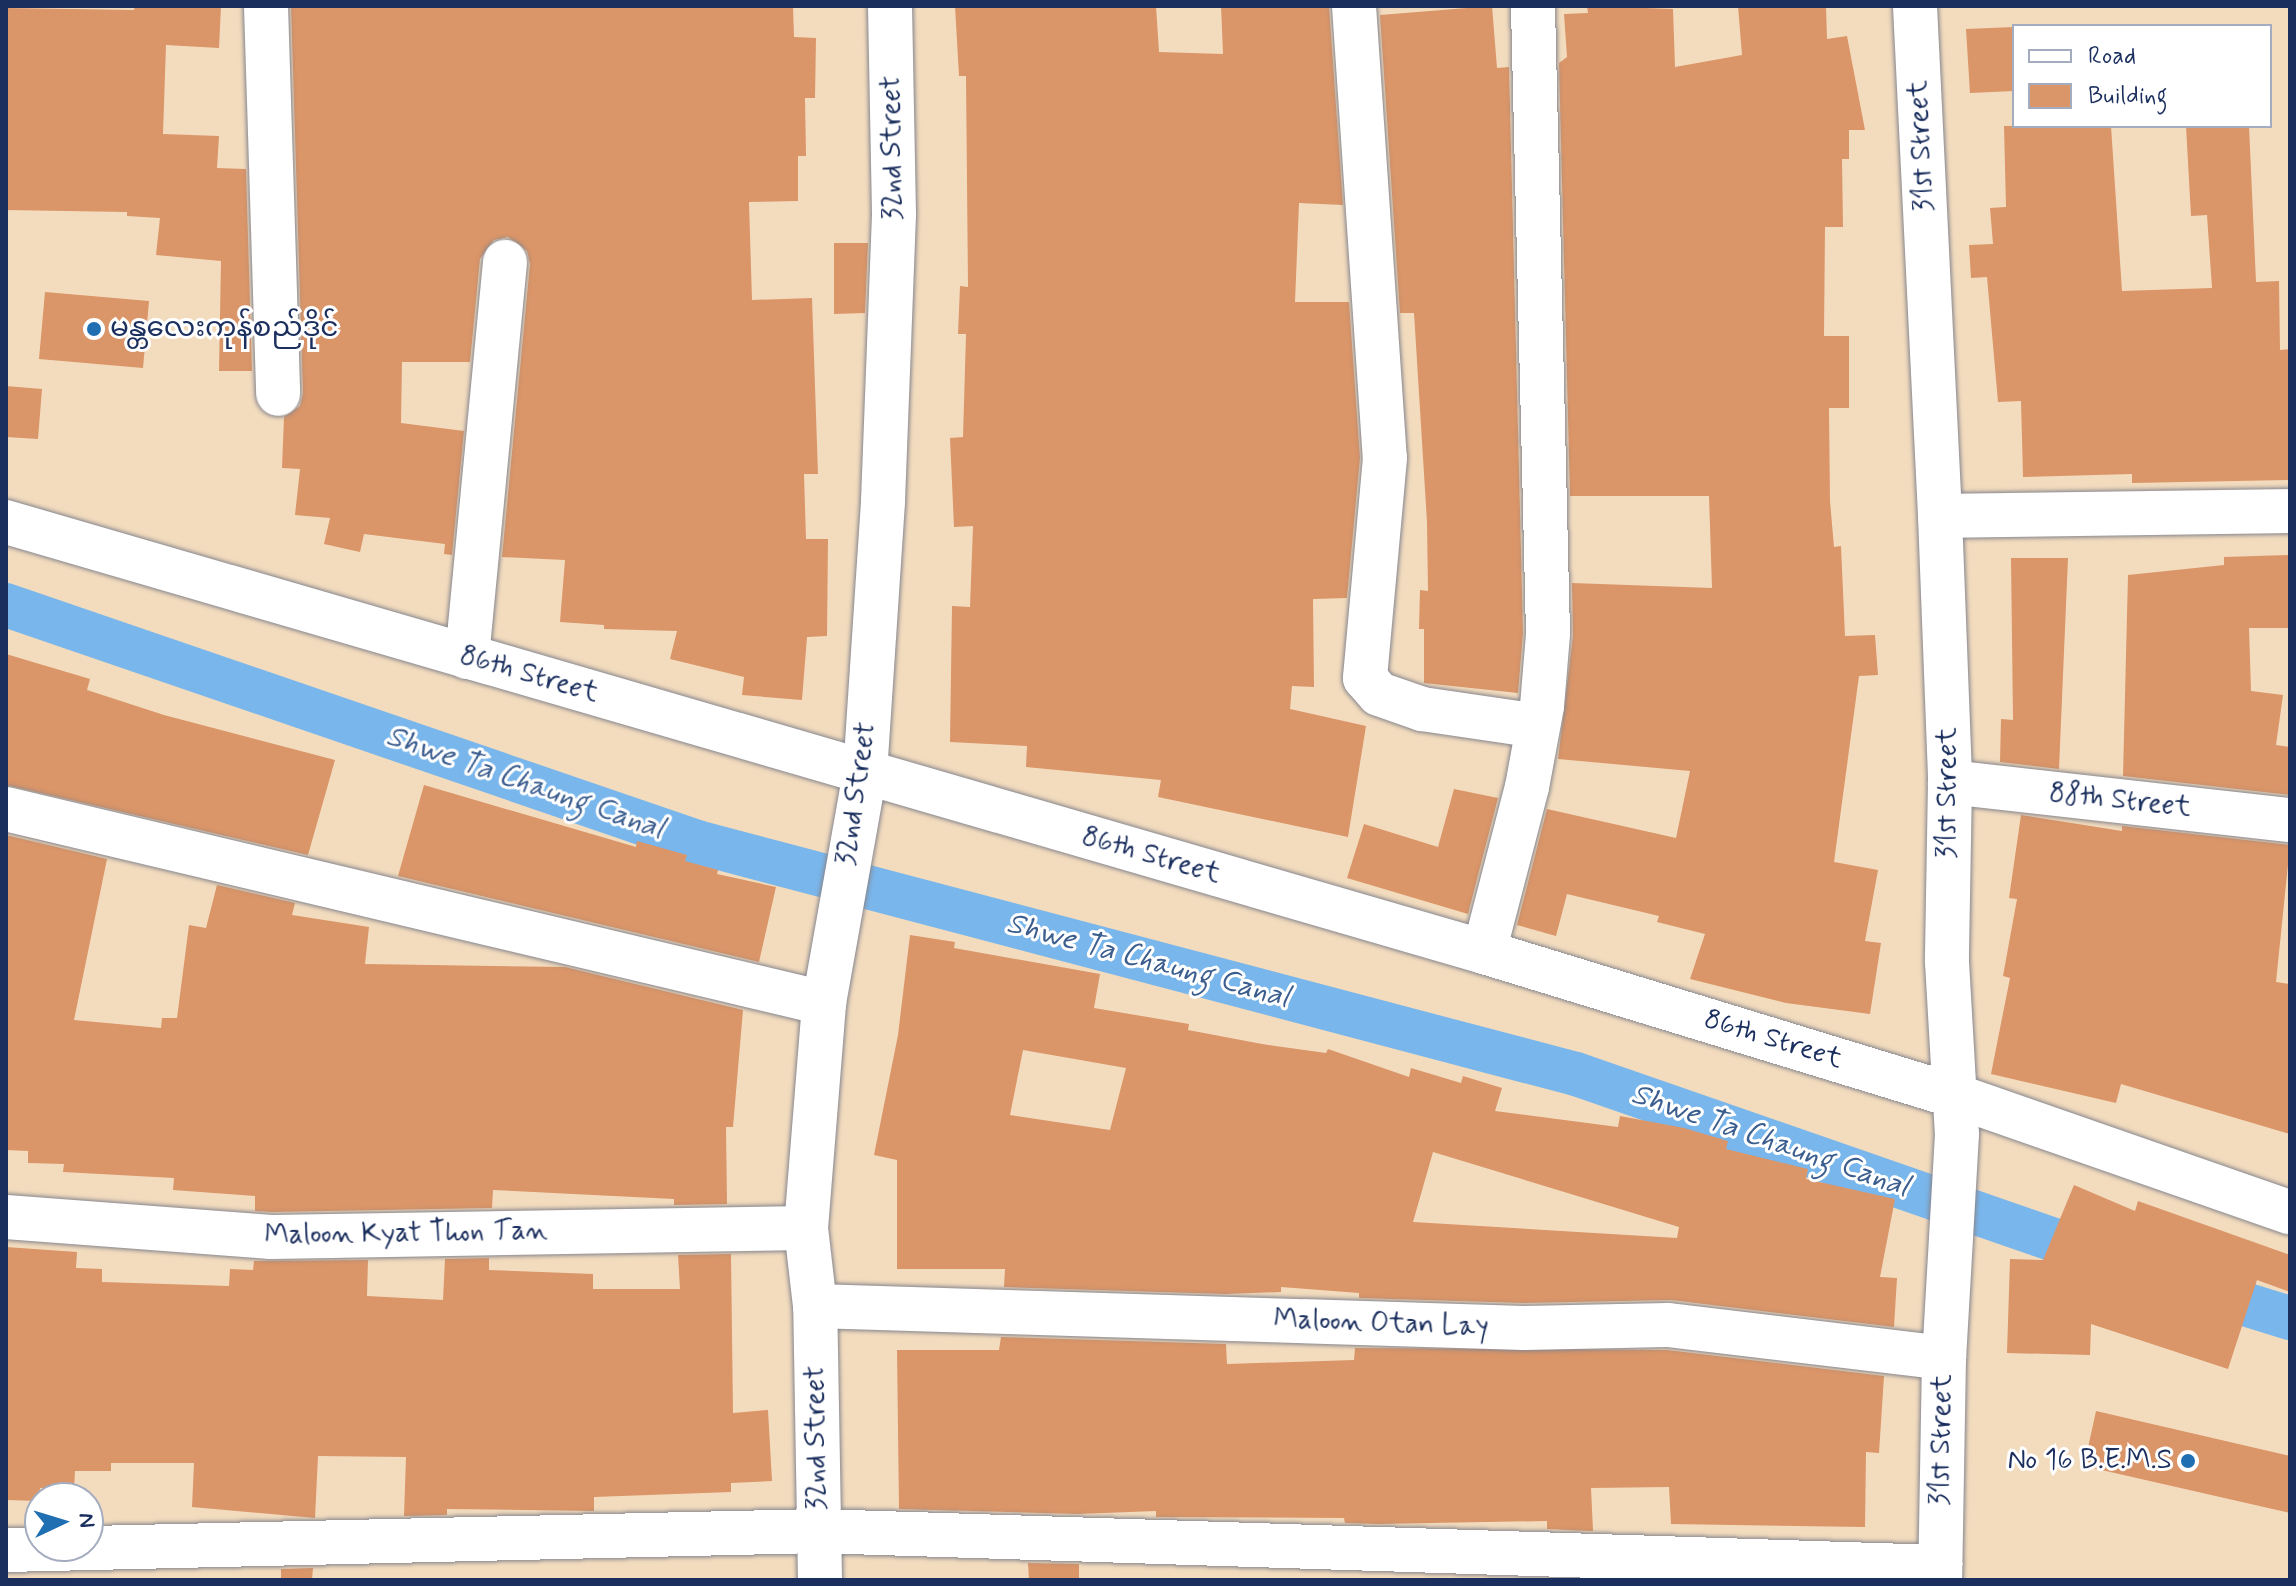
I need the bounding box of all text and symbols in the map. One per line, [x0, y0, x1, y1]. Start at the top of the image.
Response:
legend [2012, 24, 2272, 128]
text: Road [2088, 41, 2136, 72]
street label: 32nd Street [875, 76, 911, 220]
street label: 31st Street [1902, 79, 1942, 213]
text: Building [2088, 81, 2168, 112]
place label: မန္တလေးကုန်စည်ဒိုင် [110, 312, 339, 346]
marker: မန္တလေးကုန်စည်ဒိုင် [85, 320, 103, 338]
street label: 86th Street [456, 639, 602, 711]
water label: Shwe Ta Chaung Canal [379, 718, 671, 848]
street label: 32nd Street [830, 721, 884, 867]
street label: 31st Street [1931, 727, 1965, 859]
street label: 88th Street [2047, 777, 2193, 825]
street label: 86th Street [1078, 820, 1224, 892]
water label: Shwe Ta Chaung Canal [1000, 905, 1296, 1017]
street label: 86th Street [1700, 1003, 1846, 1077]
water label: Shwe Ta Chaung Canal [1624, 1076, 1916, 1206]
street label: Maloon Kyat Thon Tan [271, 1215, 541, 1253]
street label: Maloon Otan Lay [1273, 1303, 1489, 1345]
street label: 32nd Street [799, 1366, 835, 1510]
street label: 31st Street [1924, 1374, 1960, 1506]
place label: No 16 B.E.M.S [2008, 1444, 2172, 1478]
marker: No 16 B.E.M.S [2179, 1452, 2197, 1470]
north arrow [24, 1482, 104, 1562]
text: N [71, 1512, 100, 1529]

